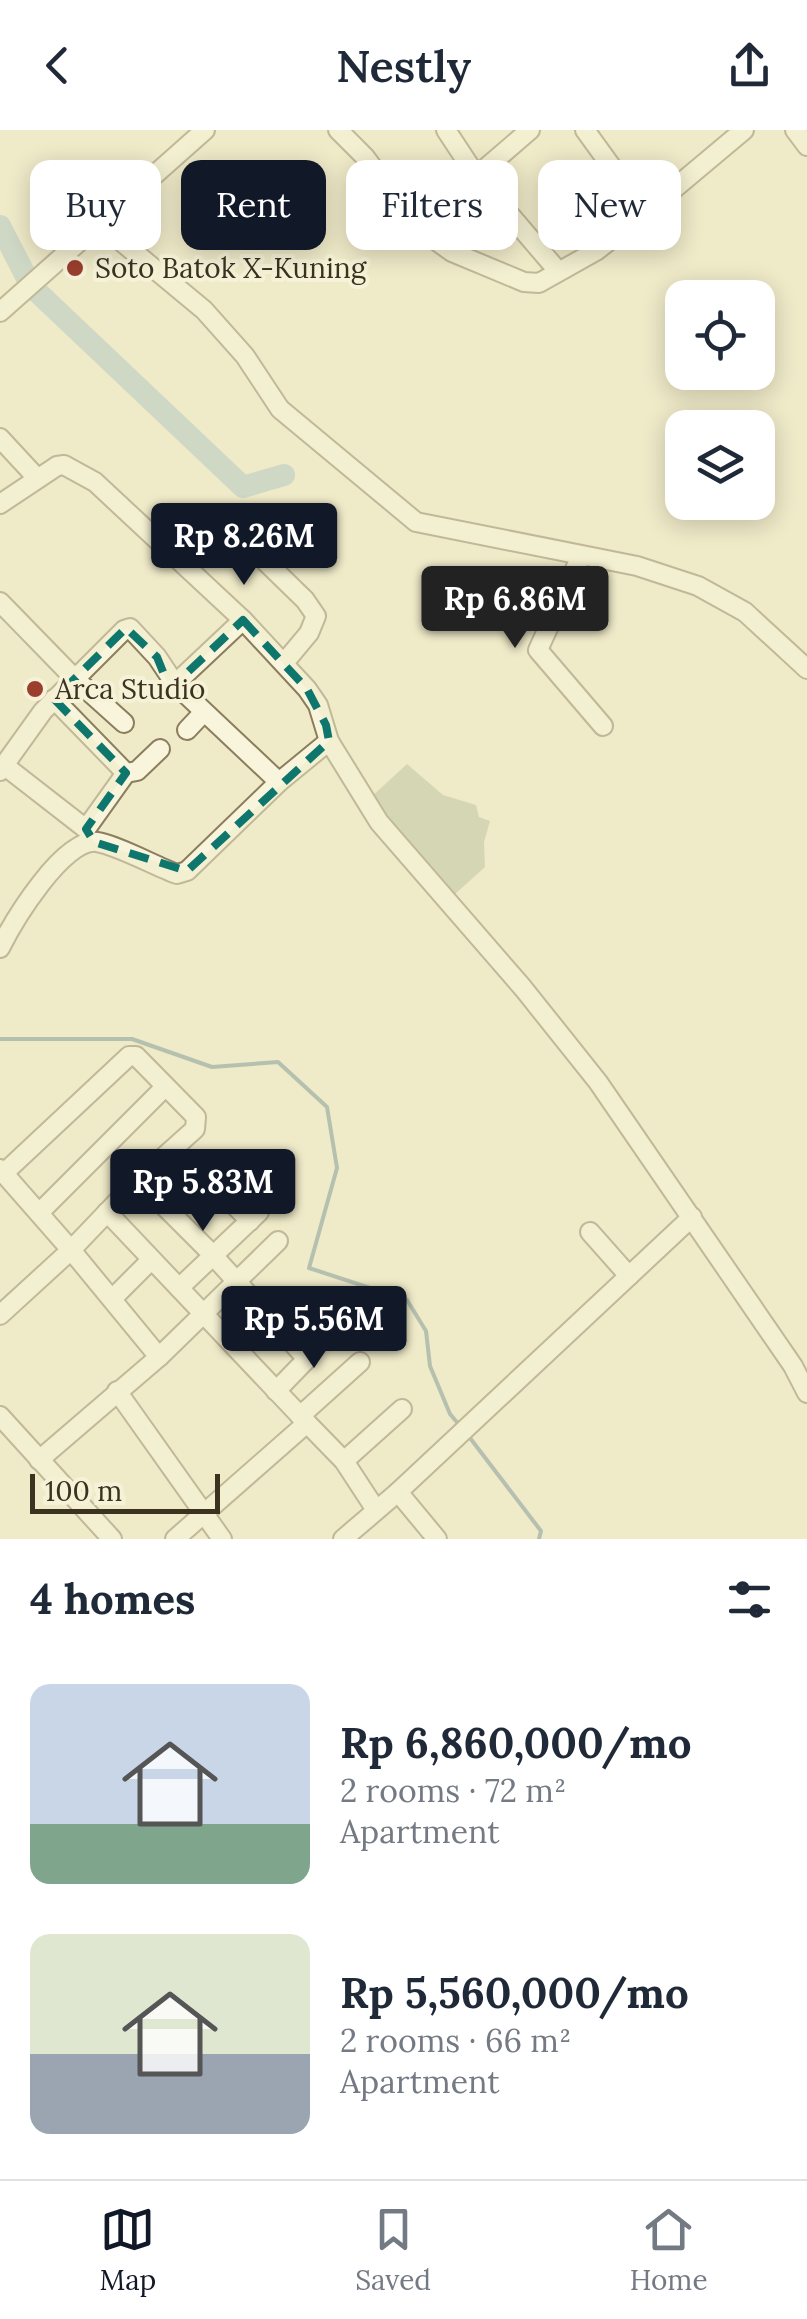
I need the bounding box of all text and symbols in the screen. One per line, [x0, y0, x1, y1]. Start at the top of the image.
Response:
text: Nestly [336, 37, 471, 94]
icon: back [30, 38, 85, 93]
icon: share [722, 38, 777, 93]
chip: Buy [30, 160, 161, 250]
chip: Rent [181, 160, 326, 250]
chip: Filters [346, 160, 518, 250]
chip: New [538, 160, 681, 250]
place label: Soto Batok X-Kuning [95, 250, 367, 286]
marker: Soto Batok X-Kuning [64, 257, 86, 279]
map controls [665, 280, 775, 520]
button: locate [665, 280, 775, 390]
button: layers [665, 410, 775, 520]
pin: Rp 8.26M [141, 503, 347, 588]
text: Rp 8.26M [173, 515, 315, 556]
pin: Rp 6.86M [412, 566, 618, 651]
text: Rp 6.86M [443, 578, 587, 619]
place label: Arca Studio [54, 671, 205, 707]
marker: Arca Studio [24, 678, 46, 700]
pin: Rp 5.83M [100, 1149, 306, 1234]
text: Rp 5.83M [132, 1161, 274, 1202]
pin: Rp 5.56M [211, 1286, 417, 1371]
text: Rp 5.56M [244, 1298, 384, 1339]
scale bar [30, 1469, 220, 1514]
text: 100 m [45, 1473, 122, 1509]
text: 4 homes [30, 1572, 195, 1626]
icon: filters [722, 1572, 777, 1627]
text: Rp 6,860,000/mo [340, 1716, 692, 1770]
icon: home [110, 1724, 230, 1844]
text: 2 rooms · 72 m² [340, 1770, 566, 1811]
text: Apartment [340, 1811, 500, 1852]
text: Rp 5,560,000/mo [340, 1966, 689, 2020]
icon: home [110, 1974, 230, 2094]
text: 2 rooms · 66 m² [340, 2020, 571, 2061]
text: Apartment [340, 2061, 500, 2102]
tab: Map [99, 2202, 156, 2298]
tab: Saved [355, 2202, 431, 2298]
tab: Home [630, 2202, 708, 2298]

